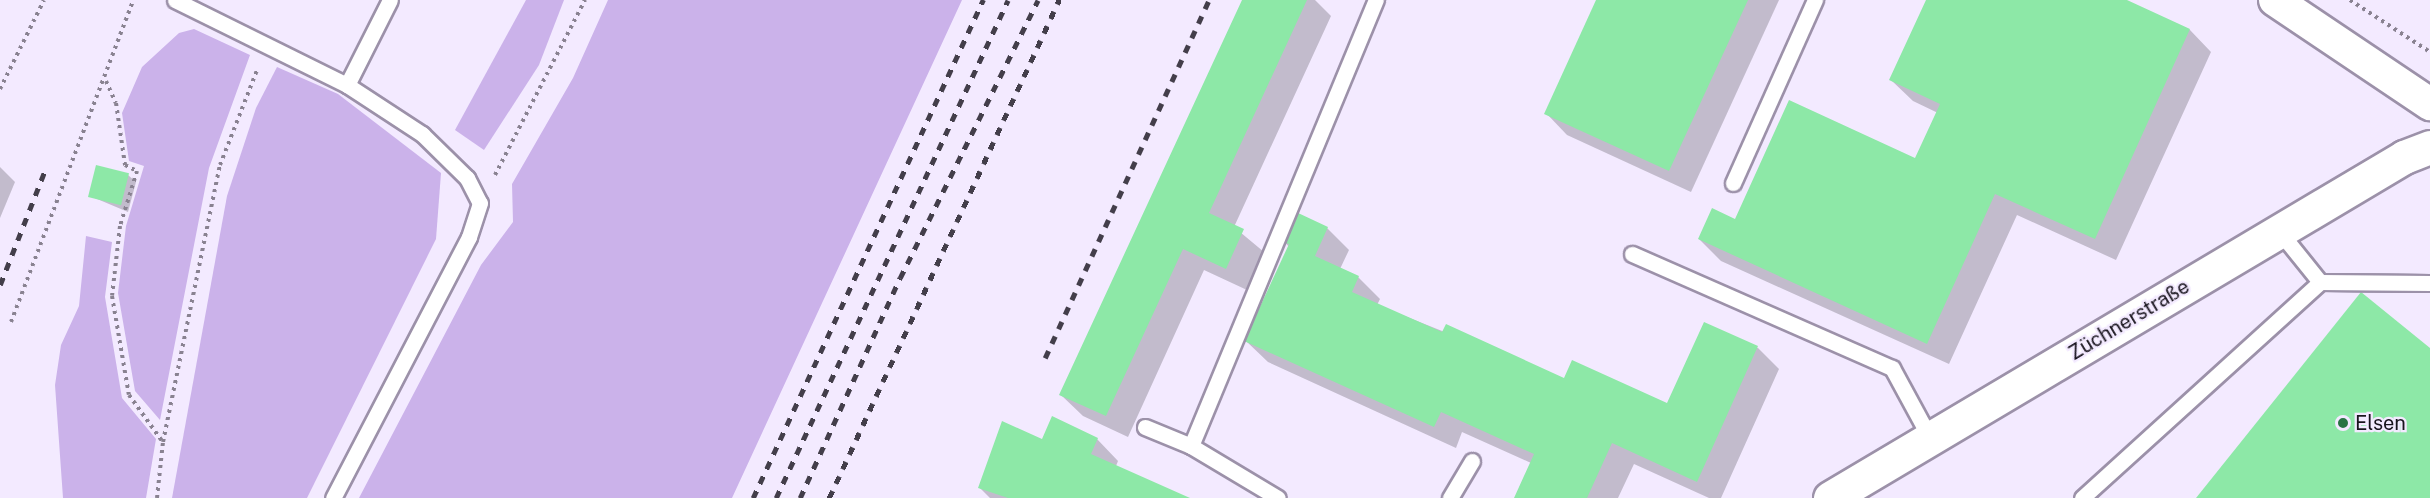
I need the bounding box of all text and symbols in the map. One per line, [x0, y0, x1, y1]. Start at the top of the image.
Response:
street label: Züchnerstraße [2064, 275, 2194, 365]
place label: Elsen [2355, 411, 2406, 435]
marker: Elsen [2336, 416, 2350, 430]

